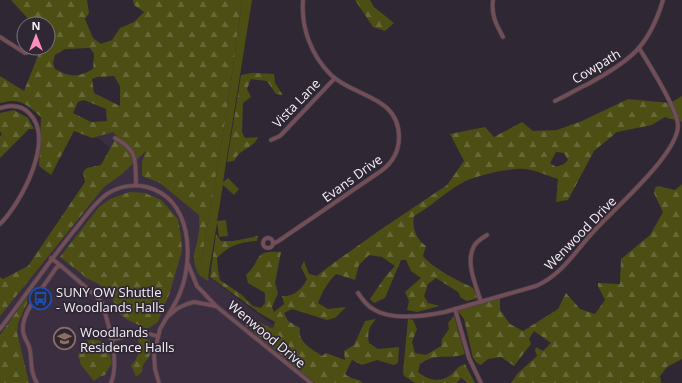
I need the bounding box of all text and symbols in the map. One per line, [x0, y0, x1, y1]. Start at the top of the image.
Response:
north arrow [16, 16, 56, 56]
text: N [32, 18, 40, 33]
street label: Cowpath [568, 44, 624, 88]
street label: Vista Lane [268, 75, 324, 131]
street label: Evans Drive [318, 150, 386, 206]
street label: Wenwood Drive [540, 192, 620, 274]
place label: SUNY OW Shuttle - Woodlands Halls [56, 283, 165, 316]
bus stop icon: SUNY OW Shuttle - Woodlands Halls [27, 286, 53, 312]
street label: Wenwood Drive [224, 296, 310, 372]
place label: Woodlands Residence Halls [80, 323, 175, 356]
school or university icon: Woodlands Residence Halls [51, 326, 77, 352]

